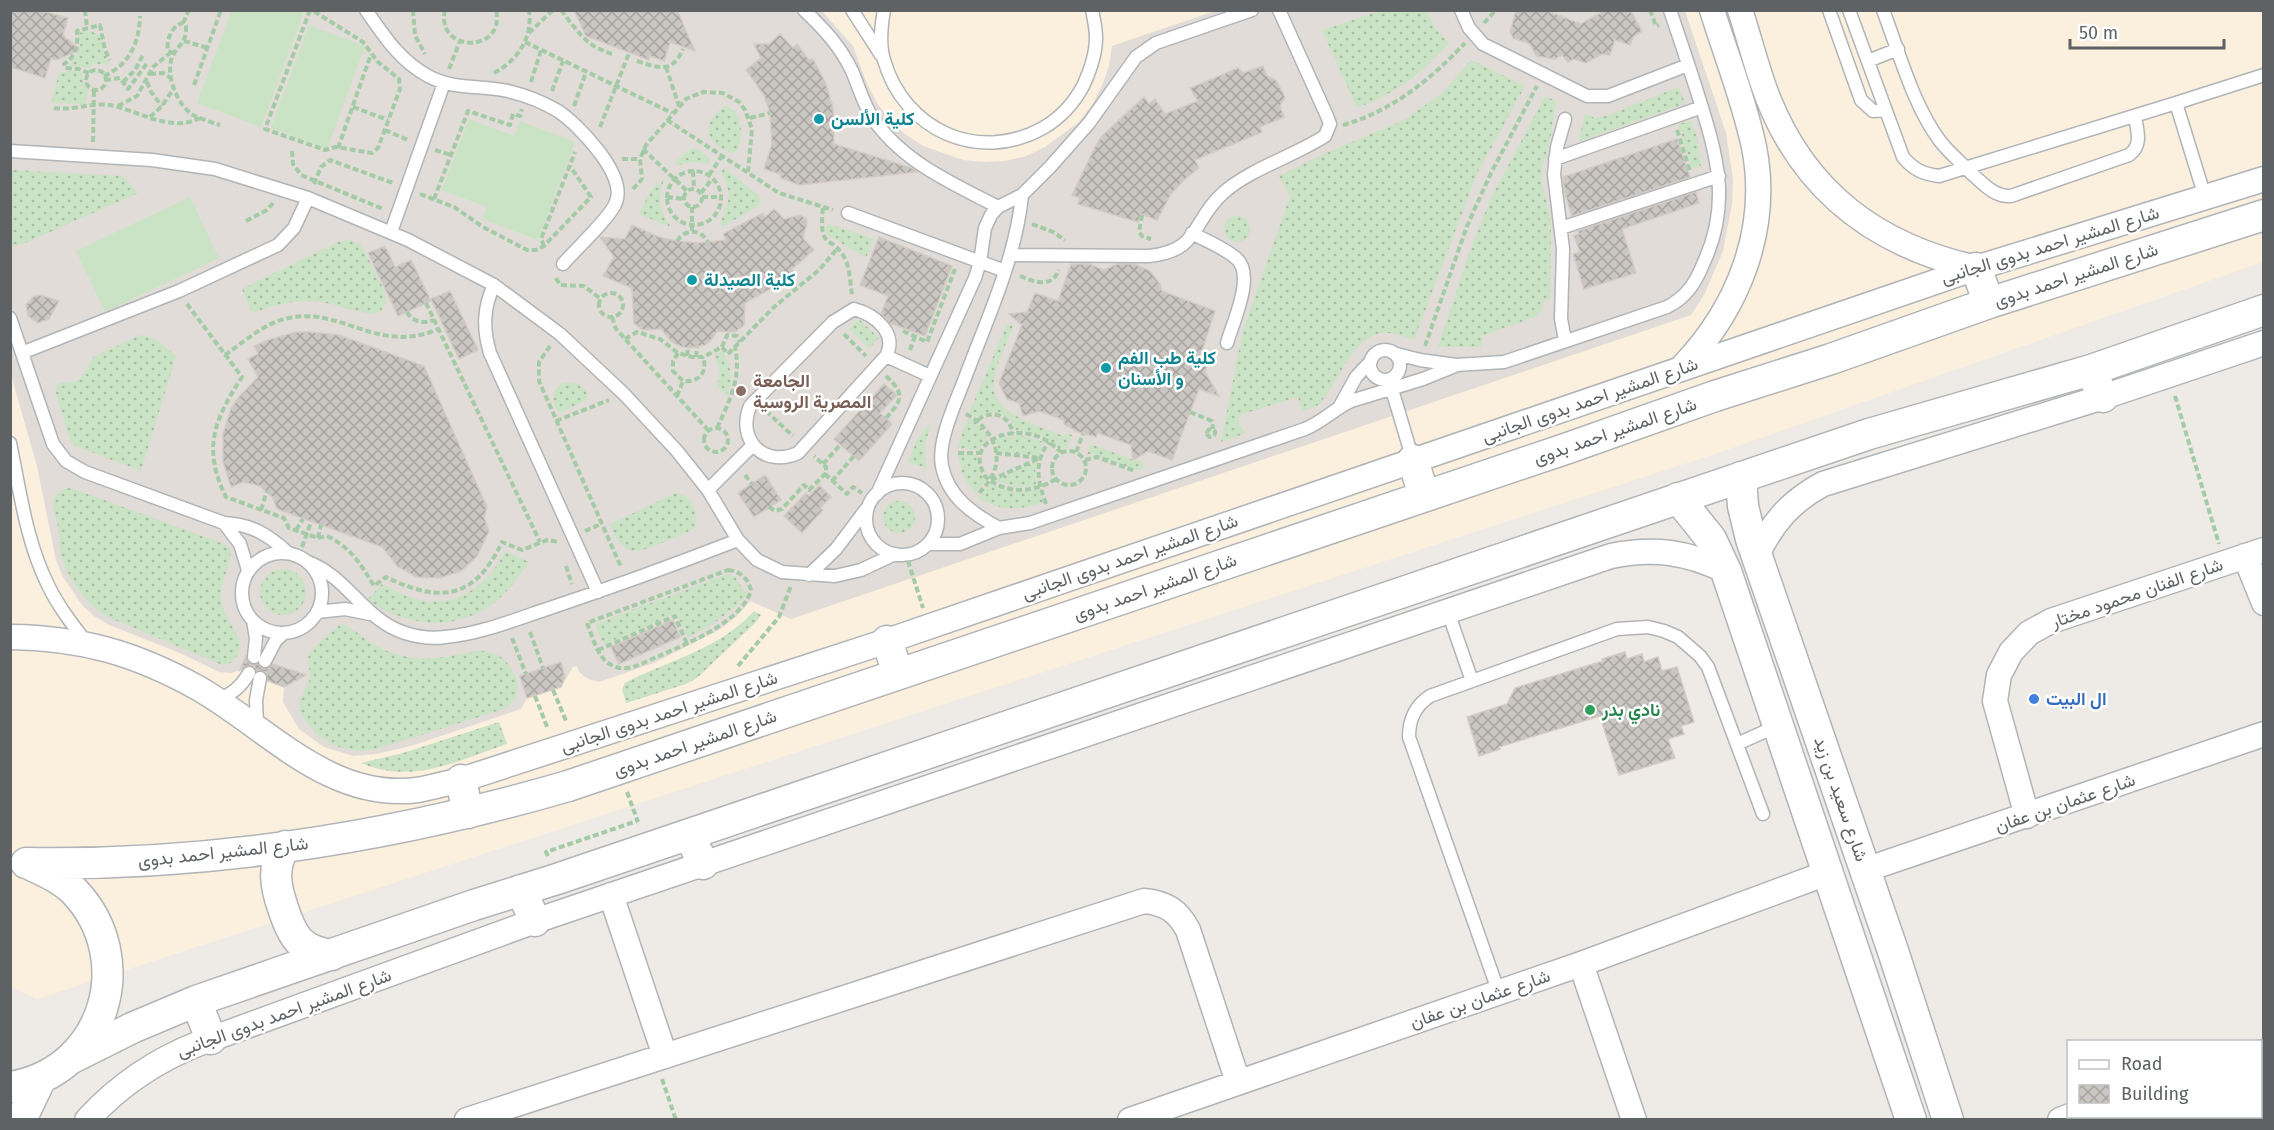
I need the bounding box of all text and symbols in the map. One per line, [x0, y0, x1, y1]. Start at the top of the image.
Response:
scale bar [2070, 12, 2224, 50]
text: 50 m [2079, 22, 2118, 44]
place label: كلية الألسن [831, 108, 914, 130]
marker: كلية الألسن [812, 112, 826, 126]
street label: شارع المشير احمد بدوى الجانبى [1938, 201, 2162, 289]
street label: شارع المشير احمد بدوى [1991, 238, 2161, 312]
place label: كلية الصيدلة [704, 269, 795, 291]
marker: كلية الصيدلة [685, 273, 699, 287]
place label: كلية طب الفم و الأسنان [1118, 347, 1216, 390]
street label: شارع المشير احمد بدوى الجانبى [1479, 353, 1701, 447]
marker: كلية طب الفم و الأسنان [1099, 361, 1113, 375]
place label: الجامعة المصرية الروسية [753, 370, 871, 413]
marker: الجامعة المصرية الروسية [734, 384, 748, 398]
street label: شارع المشير احمد بدوى [1531, 393, 1699, 469]
street label: شارع المشير احمد بدوى الجانبى [1019, 510, 1241, 604]
street label: شارع المشير احمد بدوى [1071, 549, 1239, 625]
street label: شارع الفنان محمود مختار [2047, 553, 2226, 634]
street label: شارع المشير احمد بدوى الجانبى [558, 667, 780, 757]
place label: ال البيت [2046, 688, 2107, 710]
marker: ال البيت [2027, 692, 2041, 706]
place label: نادي بدر [1601, 699, 1660, 725]
marker: نادي بدر [1583, 703, 1597, 717]
street label: شارع المشير احمد بدوى [611, 705, 779, 781]
street label: شارع سعيد بن زيد [1808, 734, 1873, 865]
street label: شارع عثمان بن عفان [1992, 769, 2138, 838]
street label: شارع المشير احمد بدوى [137, 832, 309, 873]
street label: شارع المشير احمد بدوى الجانبى [174, 964, 395, 1063]
street label: شارع عثمان بن عفان [1407, 965, 1553, 1034]
legend [2067, 1040, 2262, 1118]
text: Road [2121, 1053, 2163, 1075]
text: Building [2121, 1083, 2189, 1105]

